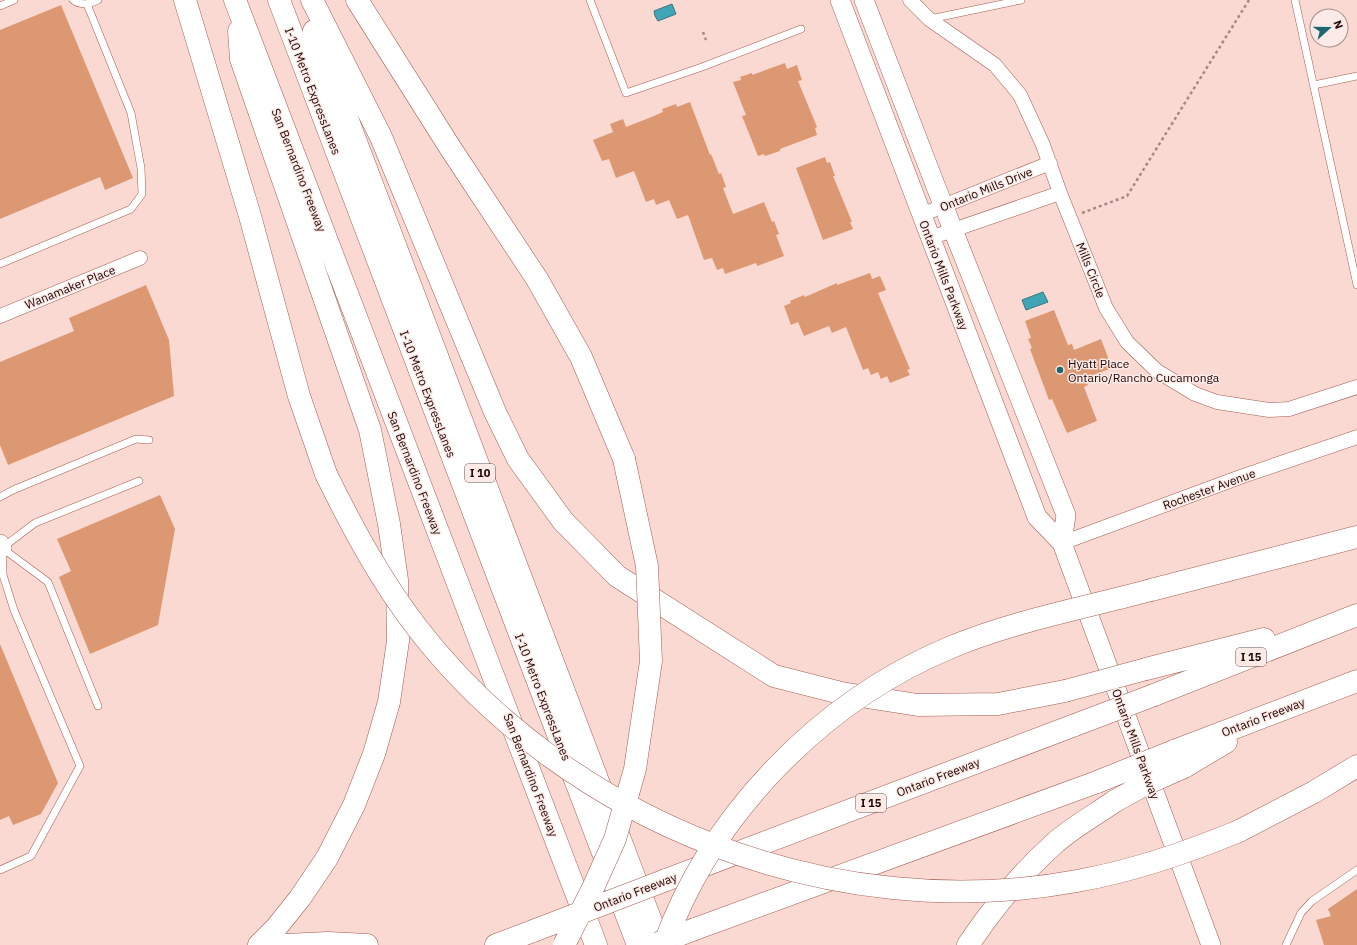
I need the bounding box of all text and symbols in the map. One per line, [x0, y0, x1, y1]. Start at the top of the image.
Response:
north arrow [1309, 8, 1349, 48]
text: N [1330, 18, 1346, 31]
street label: I-10 Metro ExpressLanes [282, 25, 344, 157]
street label: San Bernardino Freeway [269, 106, 329, 234]
street label: Ontario Mills Drive [937, 163, 1035, 214]
street label: Ontario Mills Parkway [916, 218, 972, 332]
street label: Mills Circle [1073, 240, 1109, 300]
street label: Wanamaker Place [22, 262, 118, 312]
street label: I-10 Metro ExpressLanes [397, 328, 459, 460]
place label: Hyatt Place Ontario/Rancho Cucamonga [1068, 356, 1220, 385]
marker: Hyatt Place Ontario/Rancho Cucamonga [1055, 365, 1065, 375]
street label: San Bernardino Freeway [385, 409, 445, 537]
road number: I 10 [465, 464, 495, 482]
street label: Rochester Avenue [1161, 465, 1258, 513]
street label: I-10 Metro ExpressLanes [512, 631, 574, 763]
road number: I 15 [1236, 648, 1266, 666]
street label: Ontario Mills Parkway [1109, 687, 1163, 801]
street label: Ontario Freeway [1219, 694, 1307, 740]
street label: San Bernardino Freeway [501, 711, 561, 839]
street label: Ontario Freeway [894, 754, 982, 800]
road number: I 15 [856, 794, 886, 812]
street label: Ontario Freeway [591, 869, 679, 915]

